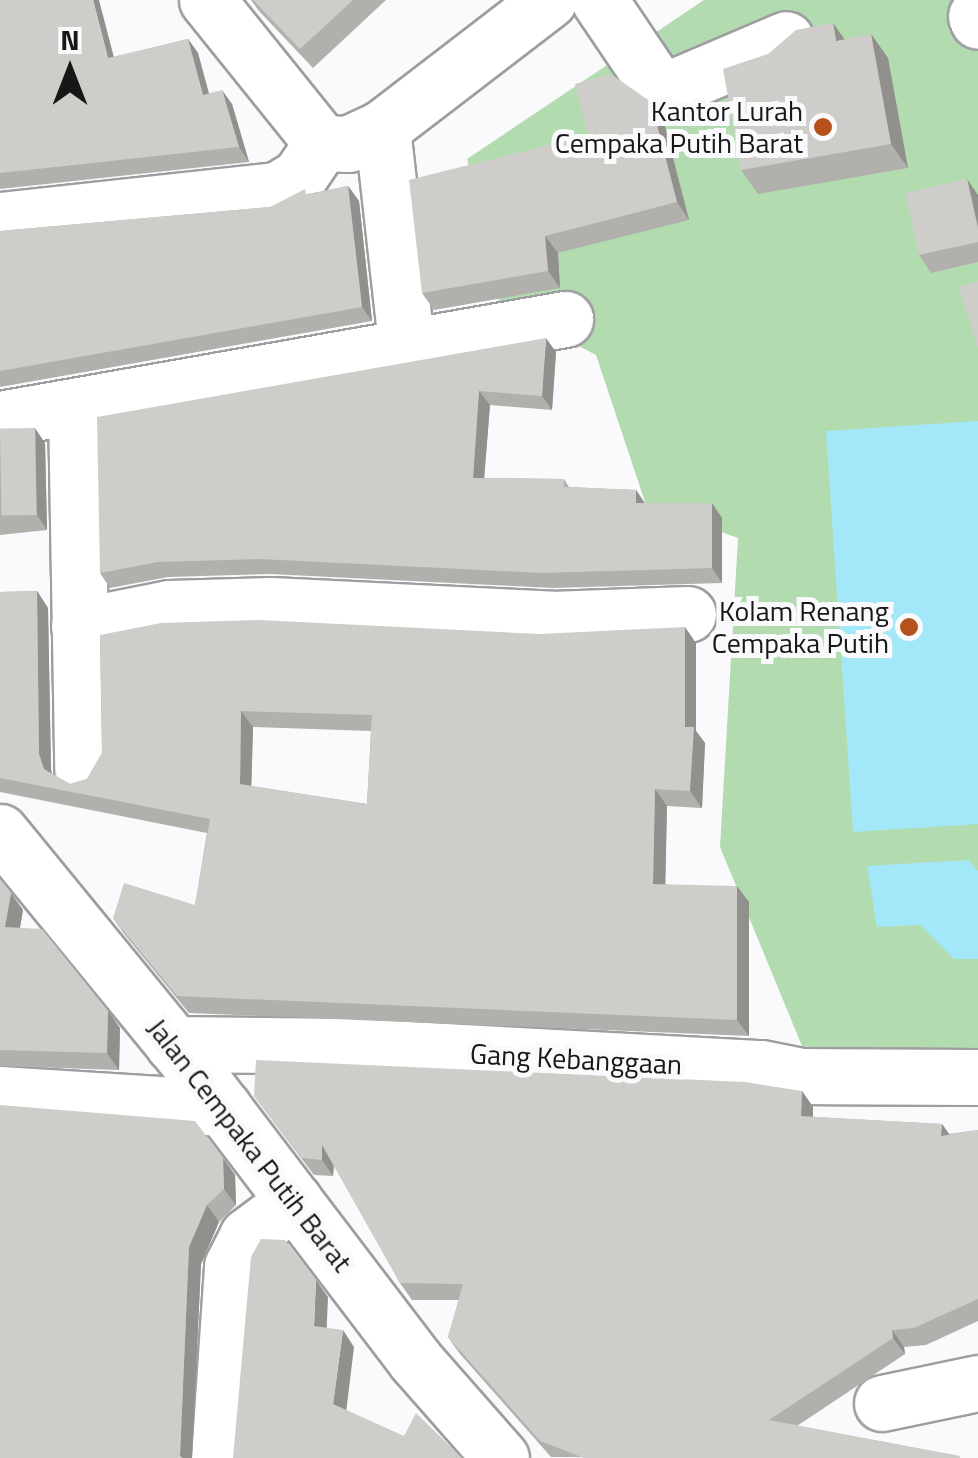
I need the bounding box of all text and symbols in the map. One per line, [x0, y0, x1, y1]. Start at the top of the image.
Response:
text: N [60, 18, 80, 61]
north arrow [20, 20, 120, 120]
place label: Kantor Lurah Cempaka Putih Barat [555, 94, 803, 160]
marker: Kantor Lurah Cempaka Putih Barat [812, 116, 834, 138]
place label: Kolam Renang Cempaka Putih [712, 594, 889, 660]
marker: Kolam Renang Cempaka Putih [898, 616, 920, 638]
street label: Jalan Cempaka Putih Barat [141, 1012, 359, 1278]
street label: Gang Kebanggaan [469, 1037, 683, 1081]

